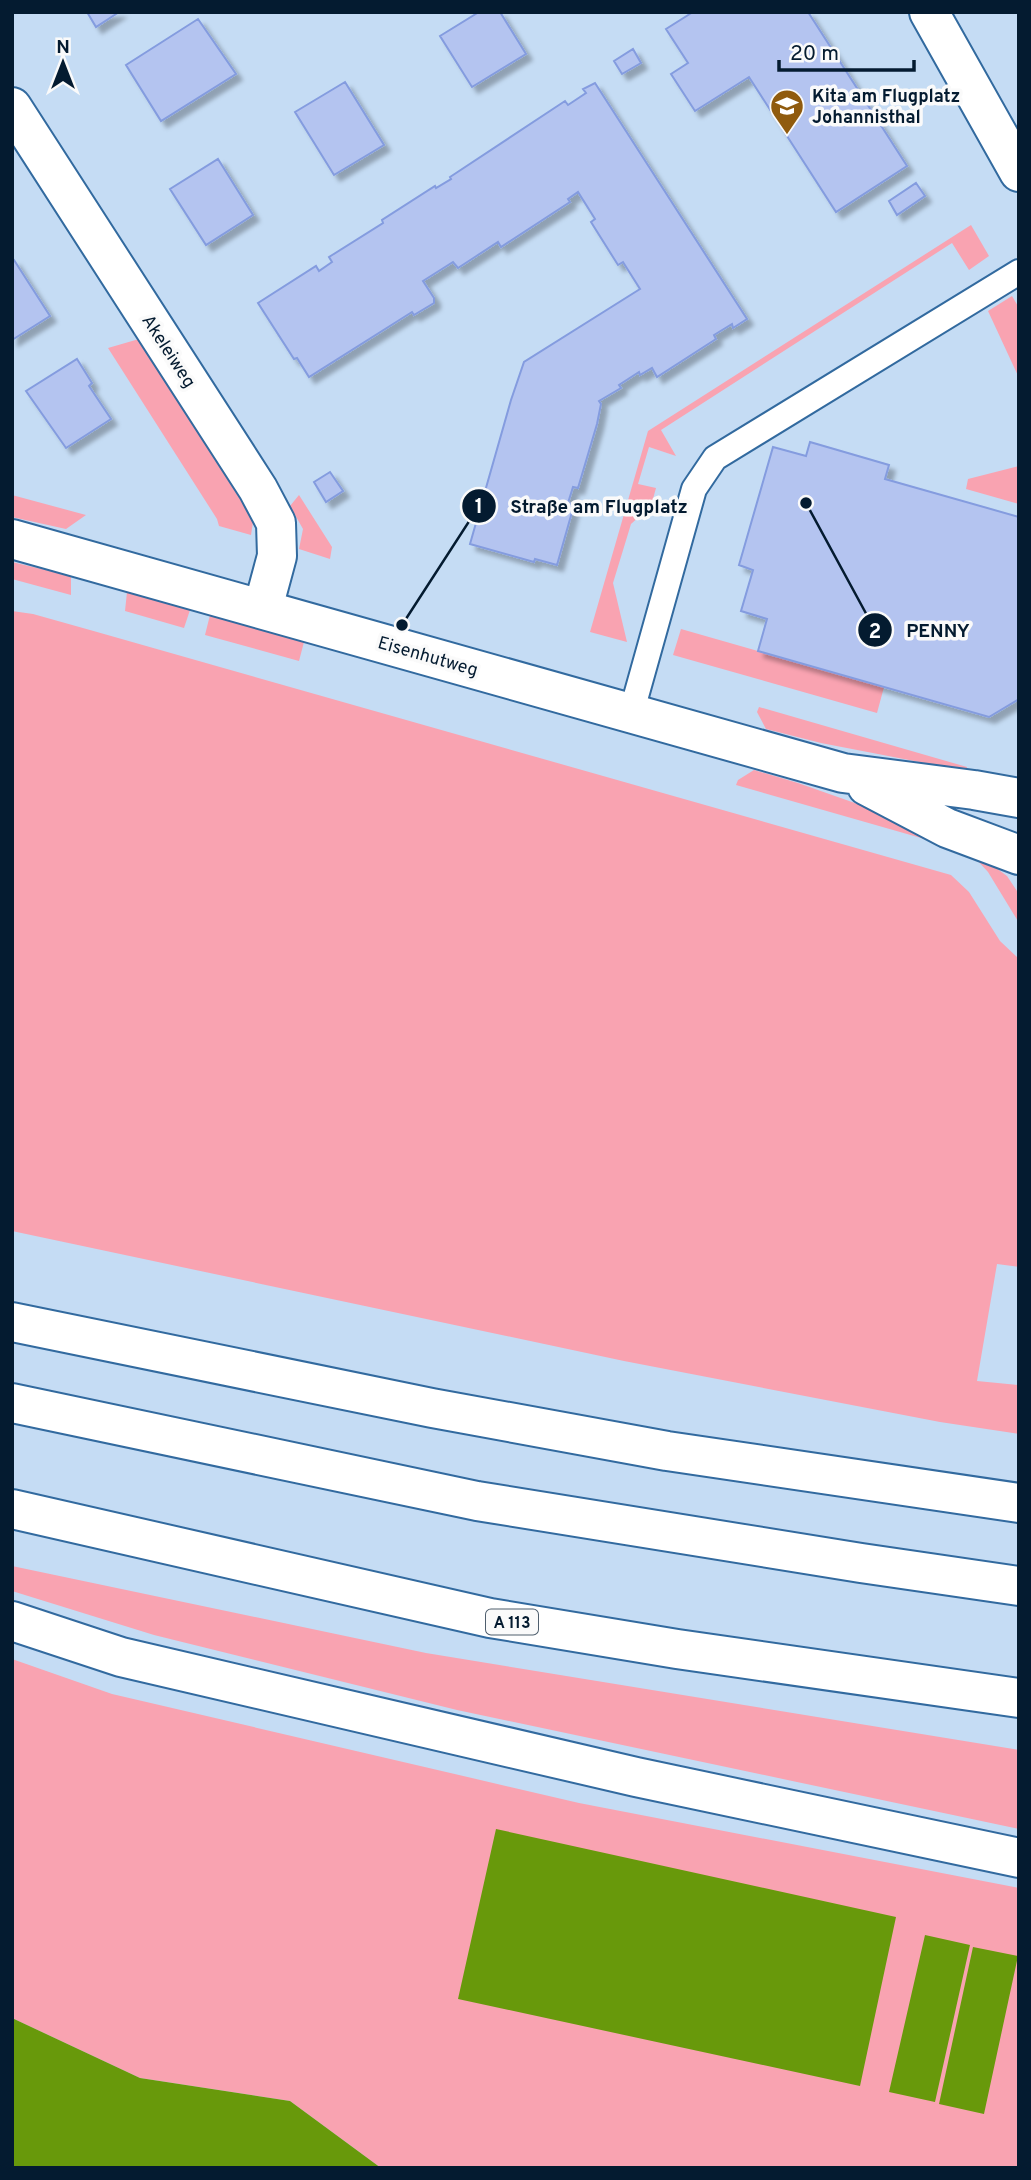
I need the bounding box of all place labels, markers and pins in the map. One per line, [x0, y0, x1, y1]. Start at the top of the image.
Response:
place label: Kita am Flugplatz Johannisthal [812, 86, 960, 130]
school or university icon: Kita am Flugplatz Johannisthal [768, 87, 806, 136]
callout: Straße am Flugplatz [461, 486, 702, 526]
callout: PENNY [857, 610, 984, 650]

